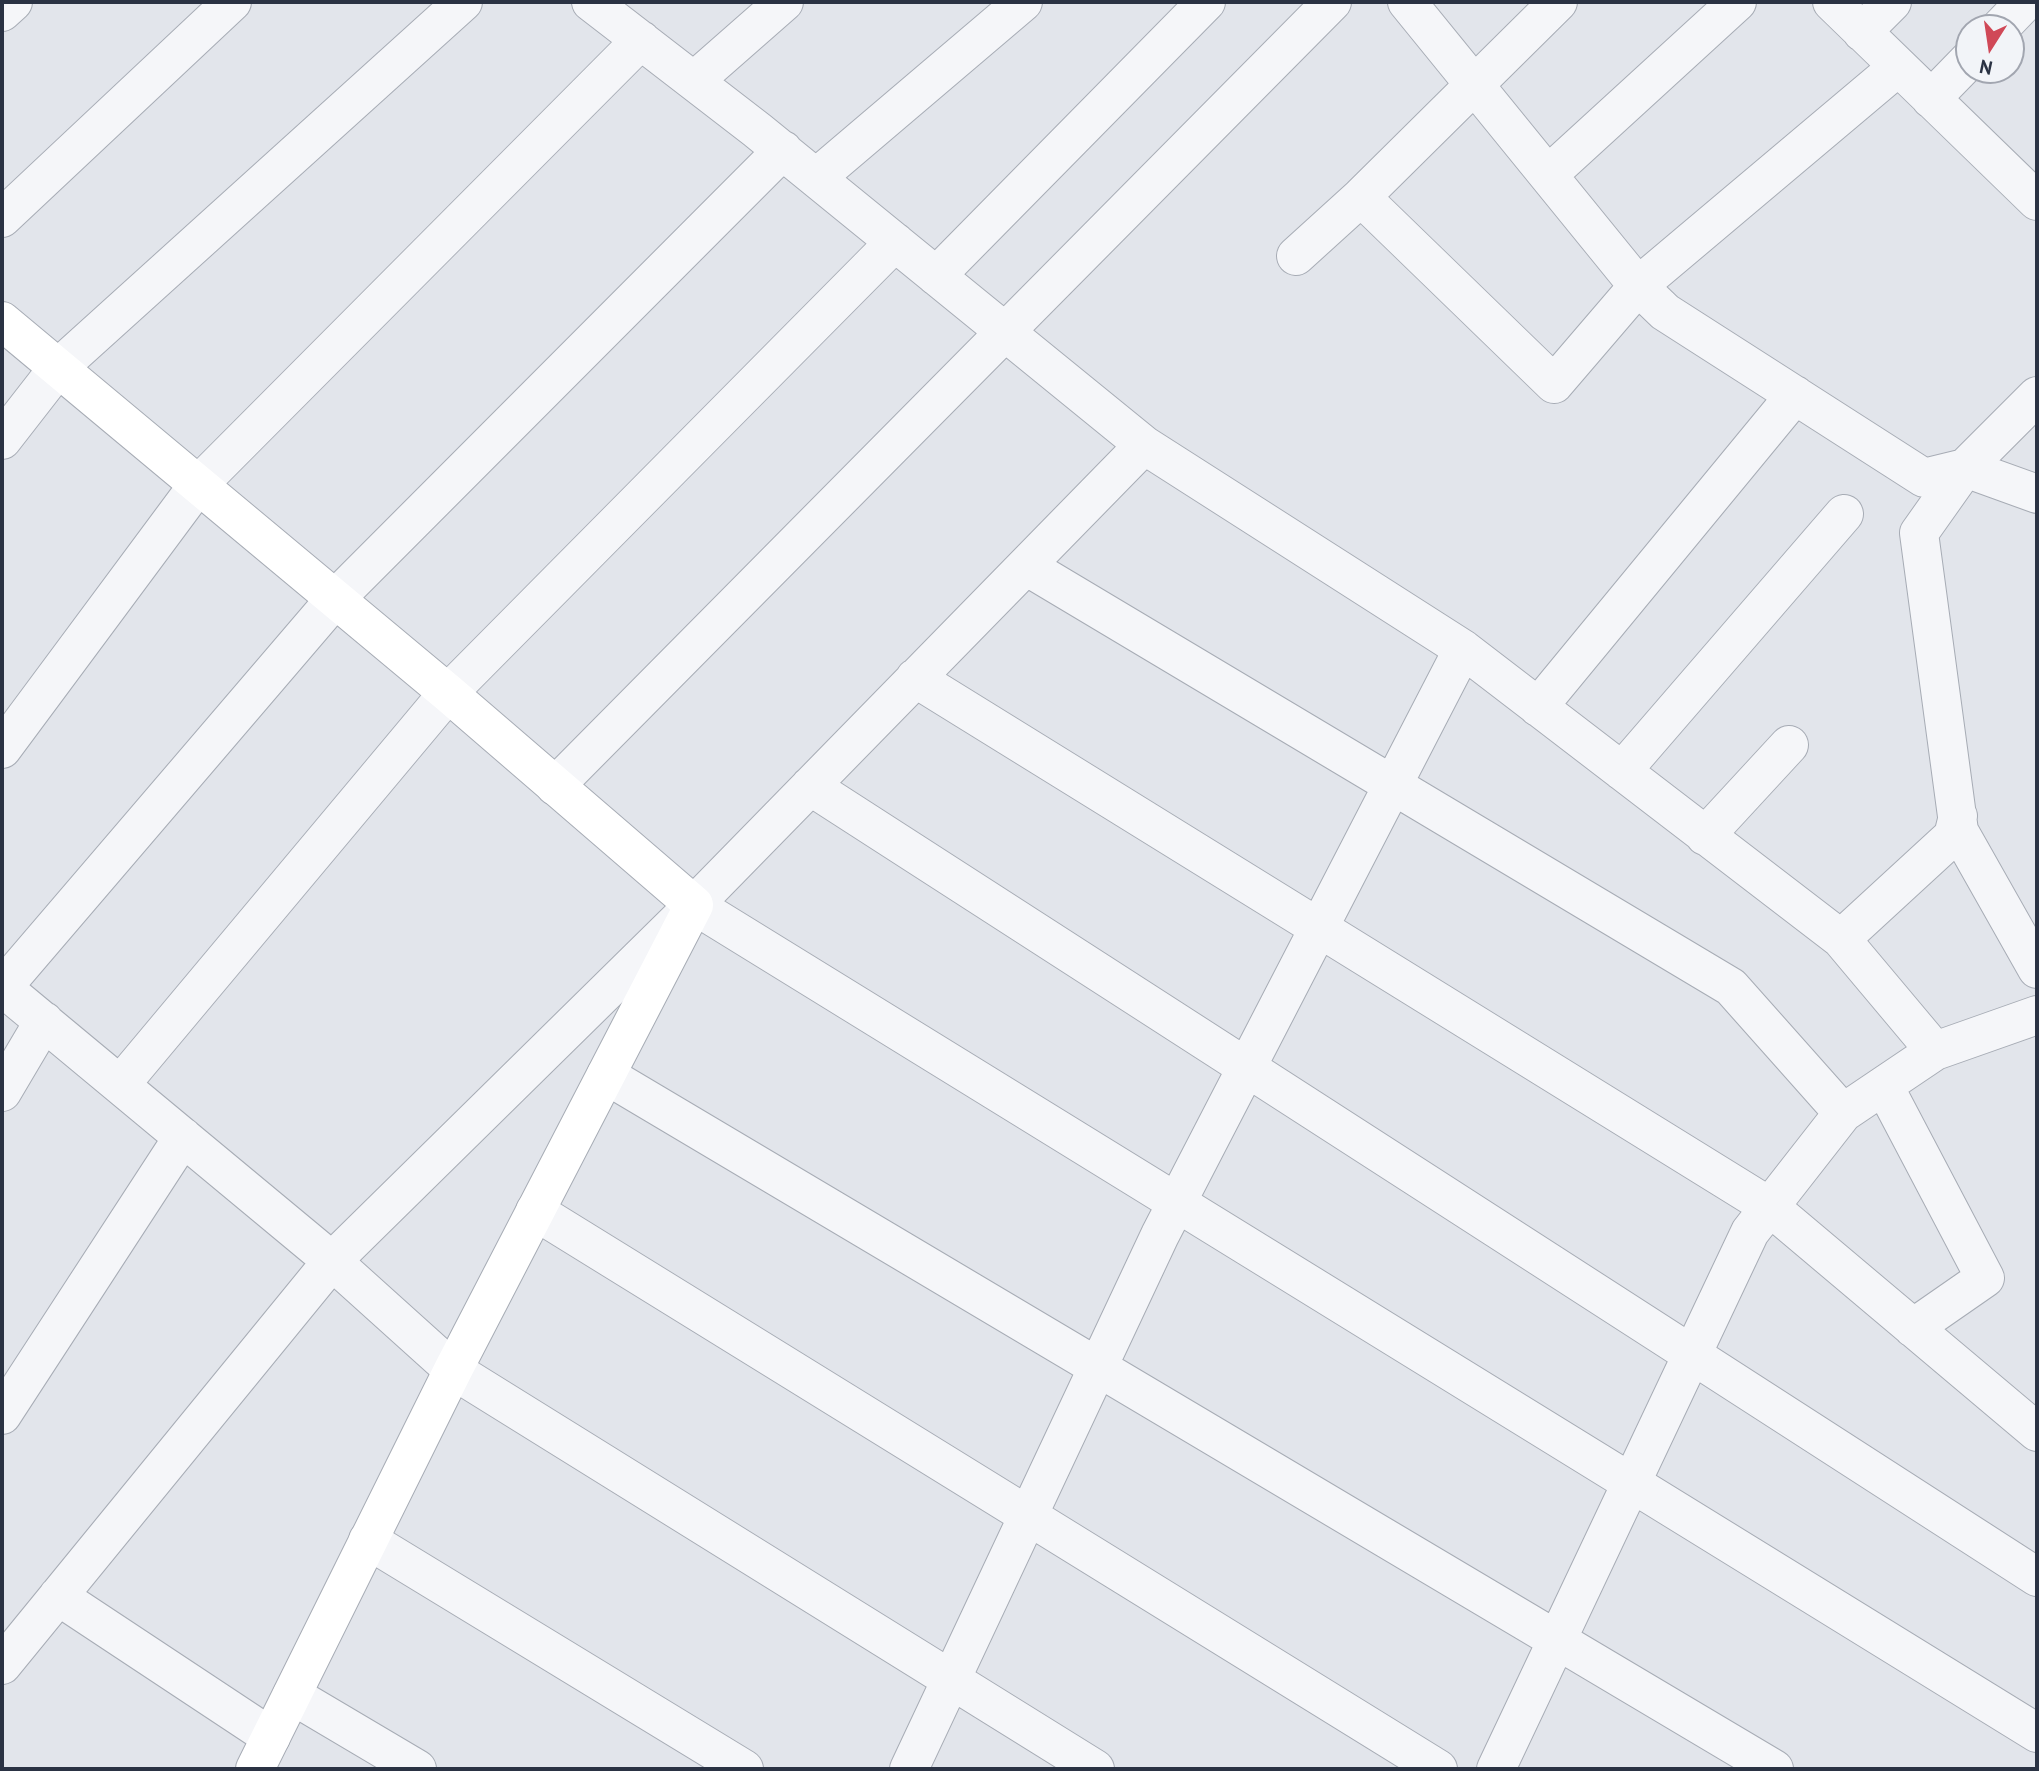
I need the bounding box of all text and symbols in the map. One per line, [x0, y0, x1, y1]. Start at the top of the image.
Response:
north arrow [1955, 14, 2025, 84]
text: N [1977, 55, 1995, 81]

